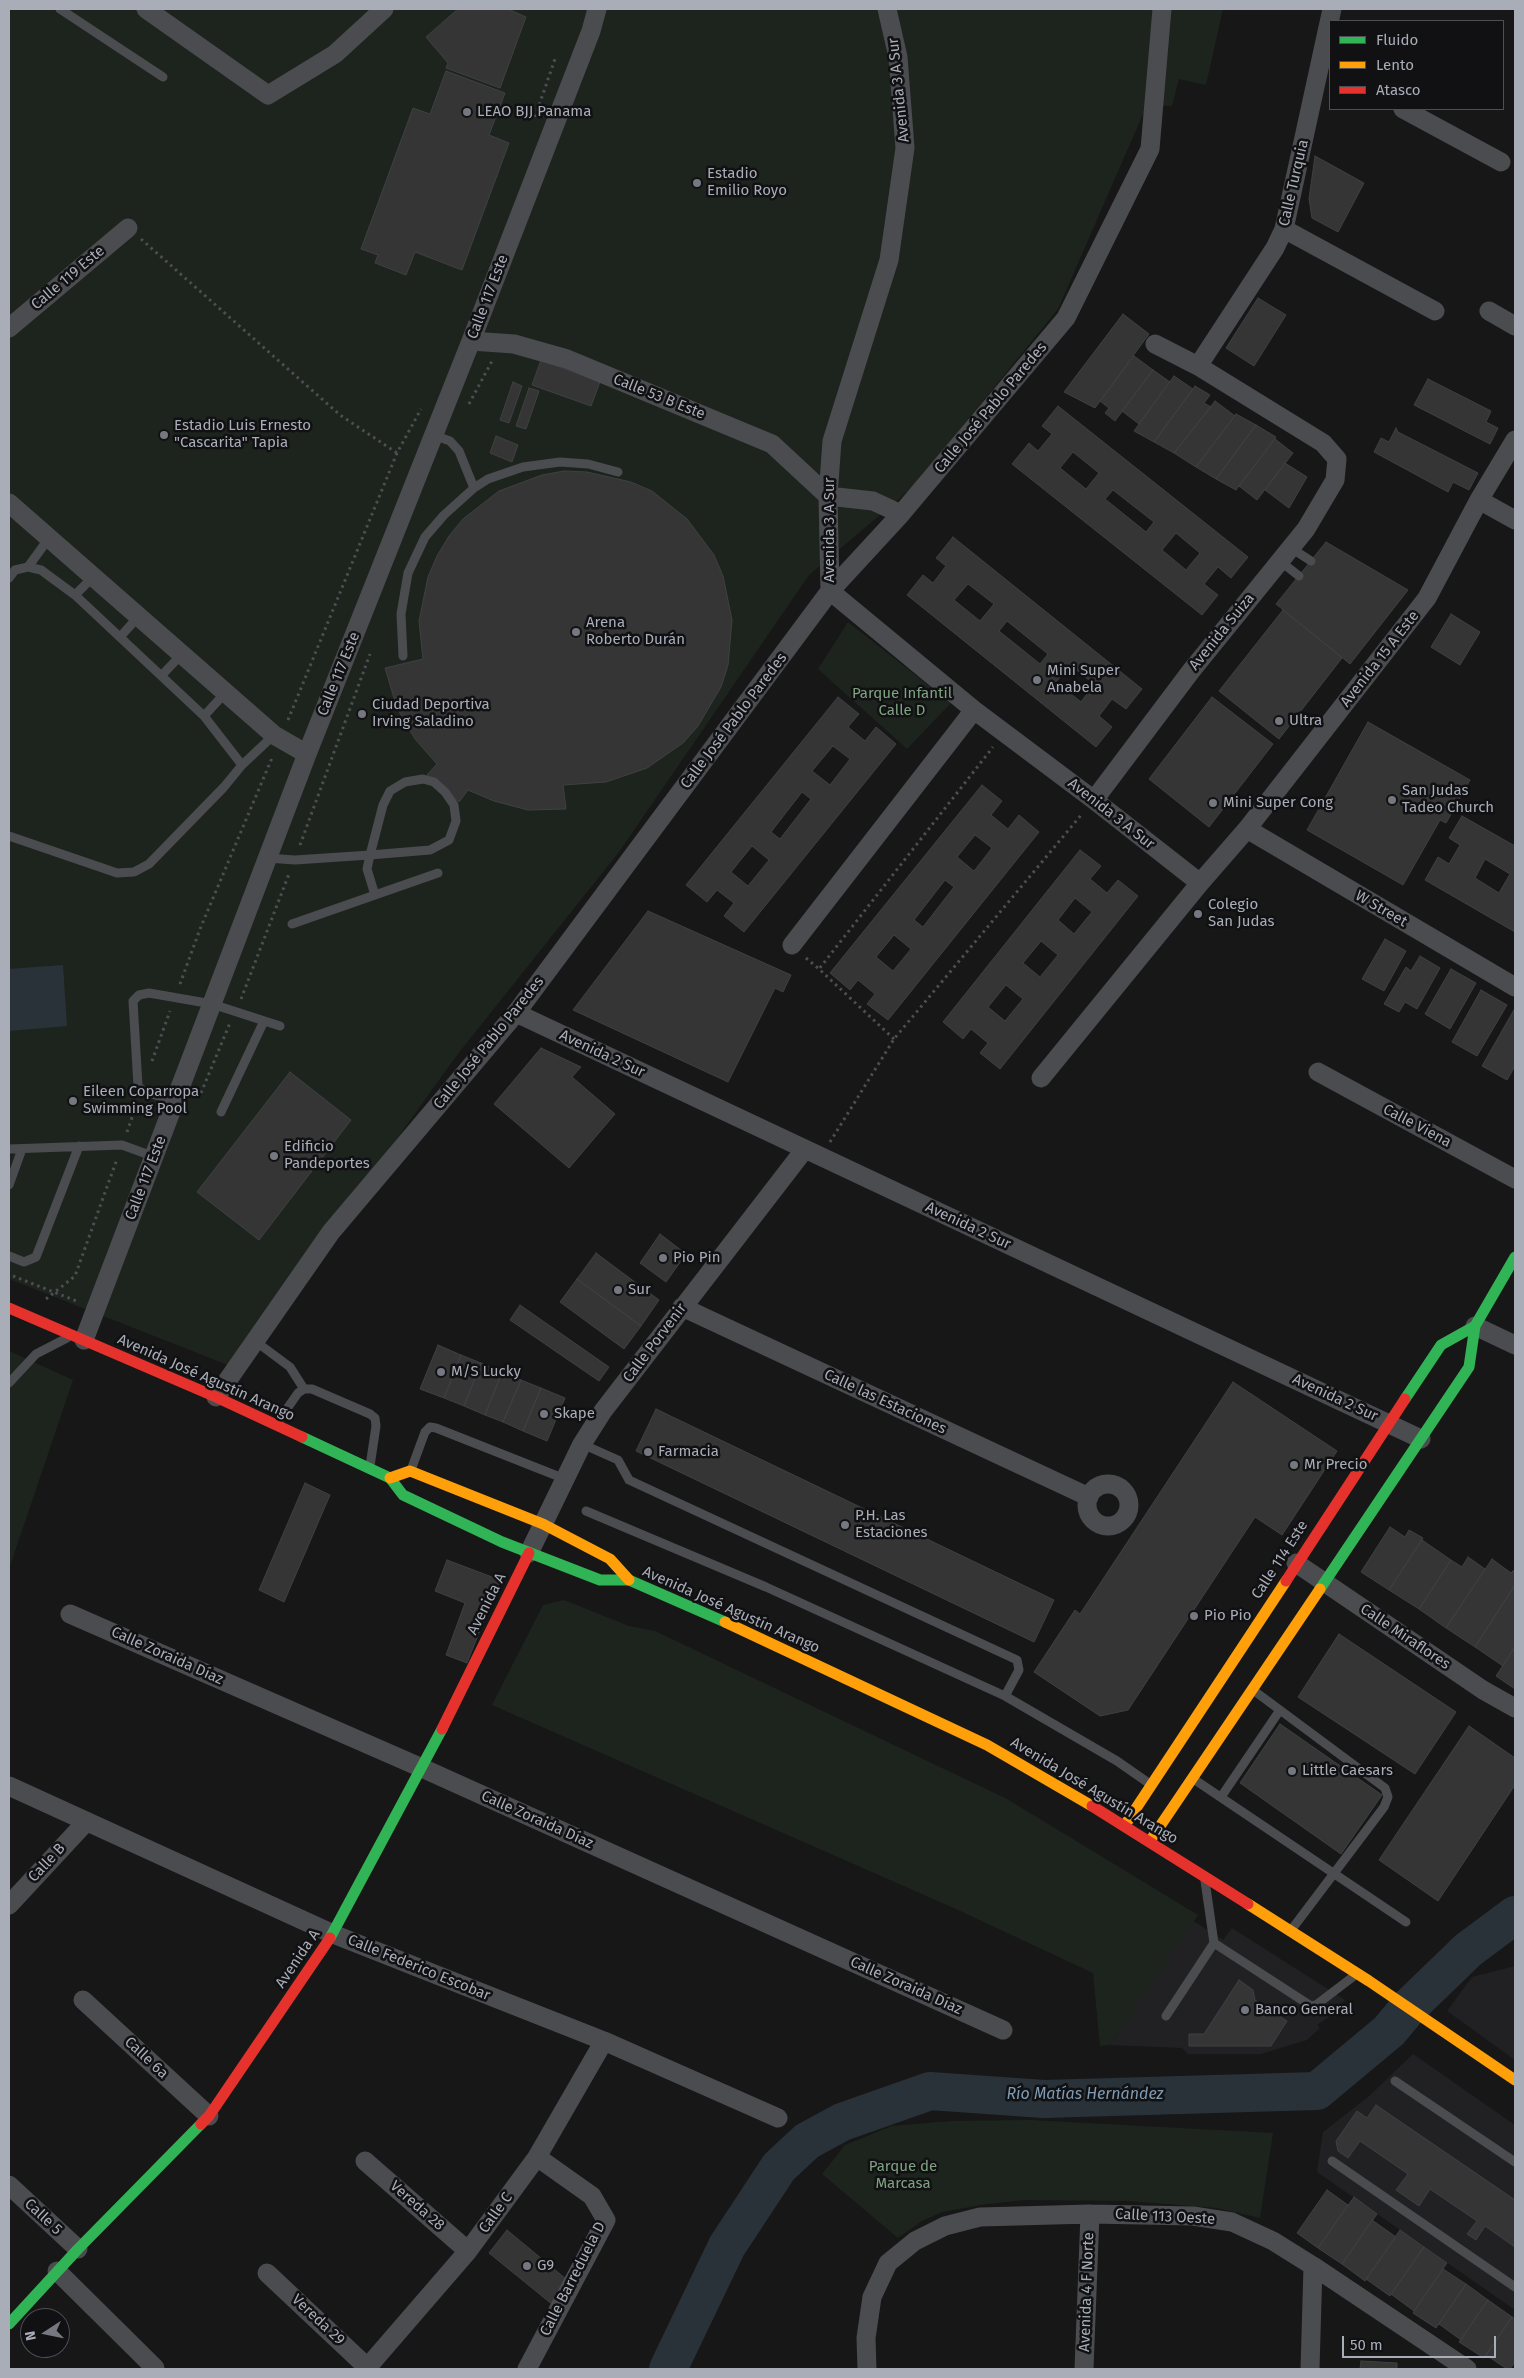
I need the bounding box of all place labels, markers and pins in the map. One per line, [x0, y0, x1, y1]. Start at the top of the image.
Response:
place label: LEAO BJJ Panama [477, 103, 591, 121]
marker: LEAO BJJ Panama [461, 106, 473, 118]
place label: Estadio Emilio Royo [707, 165, 787, 200]
marker: Estadio Emilio Royo [691, 177, 703, 189]
place label: Estadio Luis Ernesto "Cascarita" Tapia [174, 417, 311, 452]
marker: Estadio Luis Ernesto "Cascarita" Tapia [158, 429, 170, 441]
place label: Arena Roberto Durán [586, 614, 685, 649]
marker: Arena Roberto Durán [570, 626, 582, 638]
place label: Mini Super Anabela [1047, 662, 1120, 697]
marker: Mini Super Anabela [1031, 674, 1043, 686]
place label: Ciudad Deportiva Irving Saladino [372, 696, 490, 731]
marker: Ciudad Deportiva Irving Saladino [356, 708, 368, 720]
place label: Ultra [1289, 712, 1322, 730]
marker: Ultra [1273, 715, 1285, 727]
place label: San Judas Tadeo Church [1402, 782, 1494, 817]
place label: Mini Super Cong [1223, 794, 1333, 812]
marker: San Judas Tadeo Church [1386, 794, 1398, 806]
marker: Mini Super Cong [1207, 797, 1219, 809]
place label: Colegio San Judas [1208, 896, 1274, 931]
marker: Colegio San Judas [1192, 908, 1204, 920]
place label: Eileen Coparropa Swimming Pool [83, 1083, 199, 1118]
marker: Eileen Coparropa Swimming Pool [67, 1095, 79, 1107]
place label: Edificio Pandeportes [284, 1138, 370, 1173]
marker: Edificio Pandeportes [268, 1150, 280, 1162]
place label: Pio Pin [673, 1249, 720, 1267]
marker: Pio Pin [657, 1252, 669, 1264]
place label: Sur [628, 1281, 651, 1299]
marker: Sur [612, 1284, 624, 1296]
place label: M/S Lucky [451, 1363, 521, 1381]
marker: M/S Lucky [435, 1366, 447, 1378]
place label: Skape [554, 1405, 595, 1423]
marker: Skape [538, 1408, 550, 1420]
place label: Farmacia [658, 1443, 719, 1461]
marker: Farmacia [642, 1446, 654, 1458]
place label: Mr Precio [1304, 1456, 1368, 1474]
marker: Mr Precio [1288, 1459, 1300, 1471]
place label: P.H. Las Estaciones [855, 1507, 928, 1542]
marker: P.H. Las Estaciones [839, 1519, 851, 1531]
place label: Pio Pio [1204, 1607, 1251, 1625]
marker: Pio Pio [1188, 1610, 1200, 1622]
place label: Little Caesars [1302, 1762, 1393, 1780]
marker: Little Caesars [1286, 1765, 1298, 1777]
place label: Banco General [1255, 2001, 1353, 2019]
marker: Banco General [1239, 2004, 1251, 2016]
place label: G9 [537, 2257, 554, 2275]
marker: G9 [521, 2260, 533, 2272]

